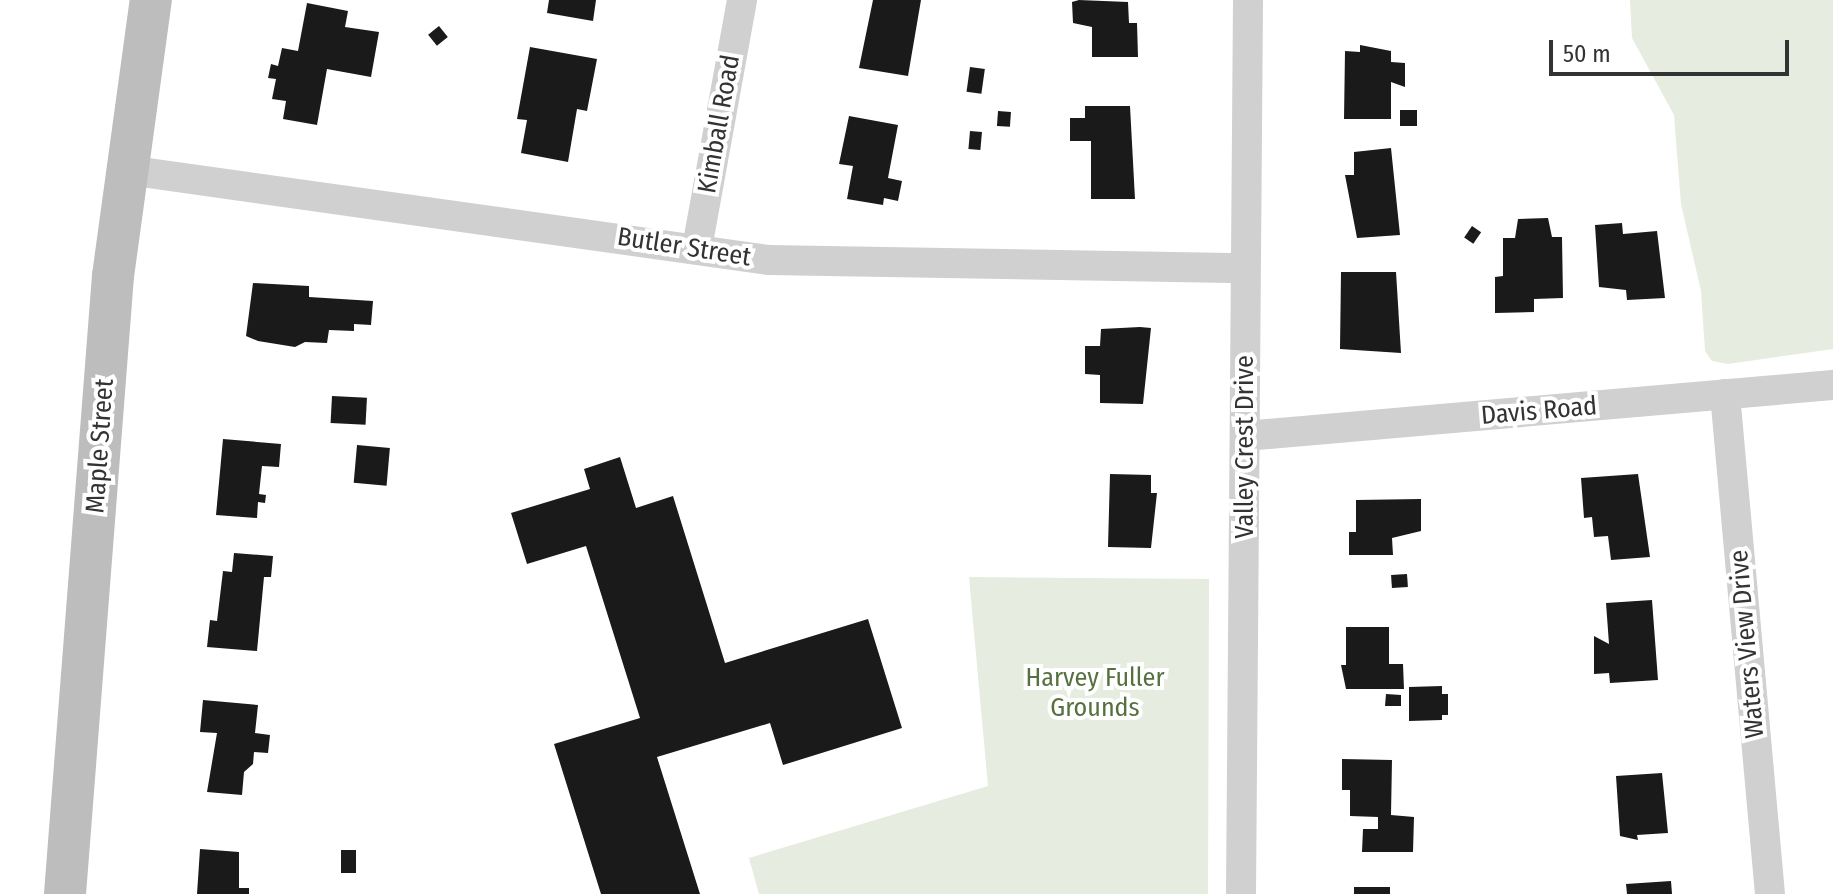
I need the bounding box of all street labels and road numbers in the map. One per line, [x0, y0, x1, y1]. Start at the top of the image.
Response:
street label: Kimball Road [691, 52, 747, 196]
street label: Butler Street [615, 221, 753, 273]
street label: Valley Crest Drive [1229, 355, 1261, 539]
street label: Maple Street [80, 378, 120, 514]
street label: Davis Road [1480, 390, 1598, 432]
street label: Waters View Drive [1723, 548, 1771, 740]

